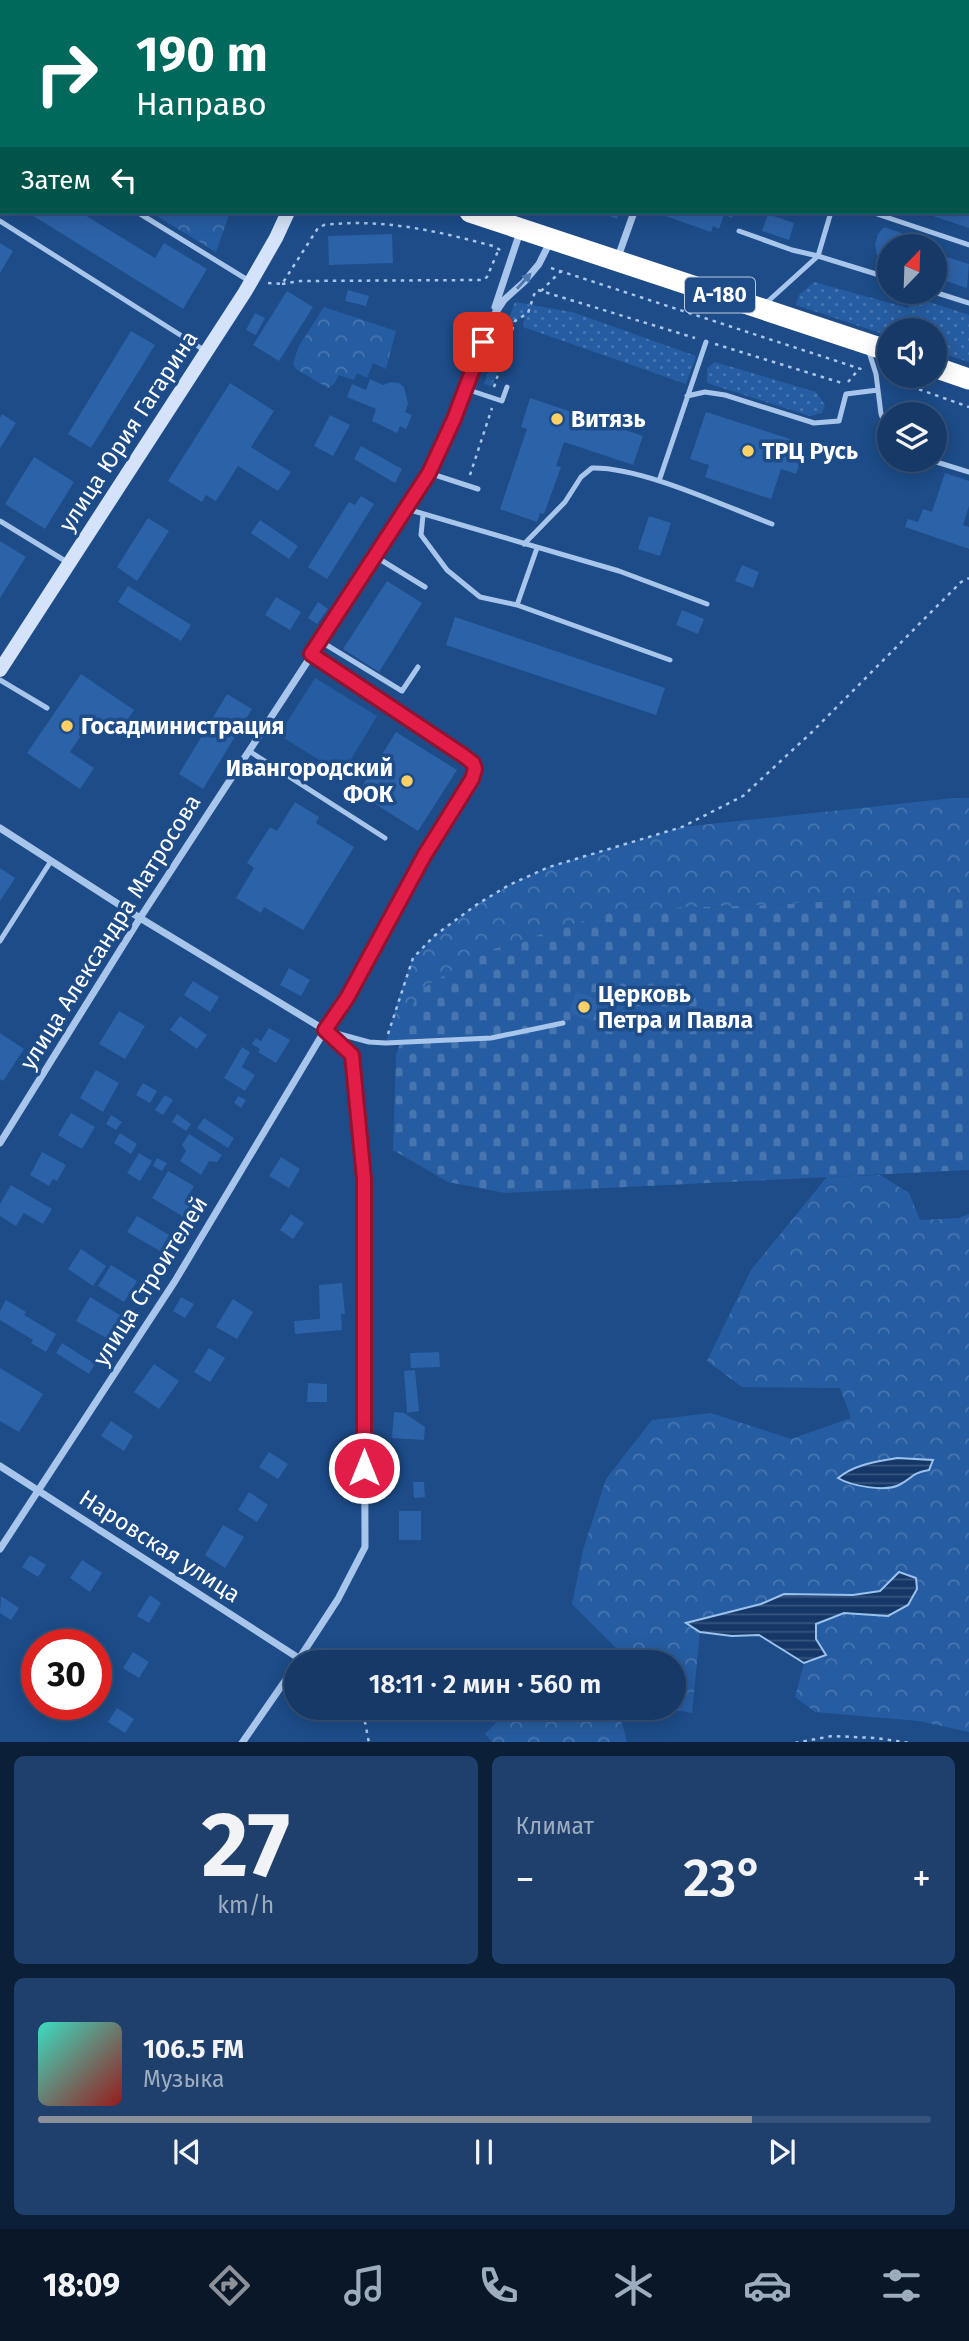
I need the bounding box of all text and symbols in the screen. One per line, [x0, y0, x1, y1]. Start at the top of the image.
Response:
text: 190 m [136, 25, 268, 84]
icon: right [21, 28, 112, 119]
text: Направо [136, 85, 267, 123]
icon: left [105, 161, 143, 199]
text: Затем [21, 165, 91, 196]
north arrow [877, 234, 947, 304]
map controls [877, 234, 947, 472]
one-way arrow [516, 272, 532, 290]
road number: А-180 [685, 278, 755, 312]
pin [453, 312, 513, 372]
button: sound [877, 318, 947, 388]
icon: arrive [464, 323, 502, 361]
street label: улица Юрия Гагарина [53, 325, 203, 537]
button: layers [877, 402, 947, 472]
place label: Витязь [571, 405, 645, 433]
marker: Витязь [549, 411, 565, 427]
place label: ТРЦ Русь [762, 437, 858, 465]
marker: ТРЦ Русь [740, 443, 756, 459]
place label: Госадминистрация [81, 712, 284, 740]
marker: Госадминистрация [59, 718, 75, 734]
place label: Ивангородский ФОК [226, 754, 394, 808]
marker: Ивангородский ФОК [399, 773, 415, 789]
street label: улица Александра Матросова [14, 789, 206, 1075]
place label: Церковь Петра и Павла [598, 980, 753, 1034]
marker: Церковь Петра и Павла [576, 999, 592, 1015]
street label: улица Строителей [86, 1191, 214, 1371]
position arrow [327, 1431, 401, 1505]
street label: Наровская улица [74, 1484, 246, 1608]
speed limit sign: 30 [21, 1629, 112, 1720]
text: 18:11 · 2 мин · 560 m [369, 1669, 601, 1700]
text: 27 [201, 1791, 290, 1900]
text: Климат [516, 1812, 594, 1840]
text: 23° [683, 1847, 763, 1910]
text: − [516, 1856, 535, 1902]
text: + [912, 1856, 931, 1902]
text: km/h [217, 1891, 274, 1919]
text: 106.5 FM [143, 2034, 244, 2065]
text: Музыка [143, 2065, 224, 2093]
icon: previous [168, 2133, 206, 2171]
icon: pause [465, 2133, 503, 2171]
icon: next [763, 2133, 801, 2171]
icon: directions [205, 2261, 254, 2310]
icon: music [340, 2261, 389, 2310]
icon: phone [474, 2261, 523, 2310]
icon: climate [609, 2261, 658, 2310]
icon: car [743, 2261, 792, 2310]
icon: filters [877, 2261, 926, 2310]
text: 18:09 [43, 2266, 120, 2304]

